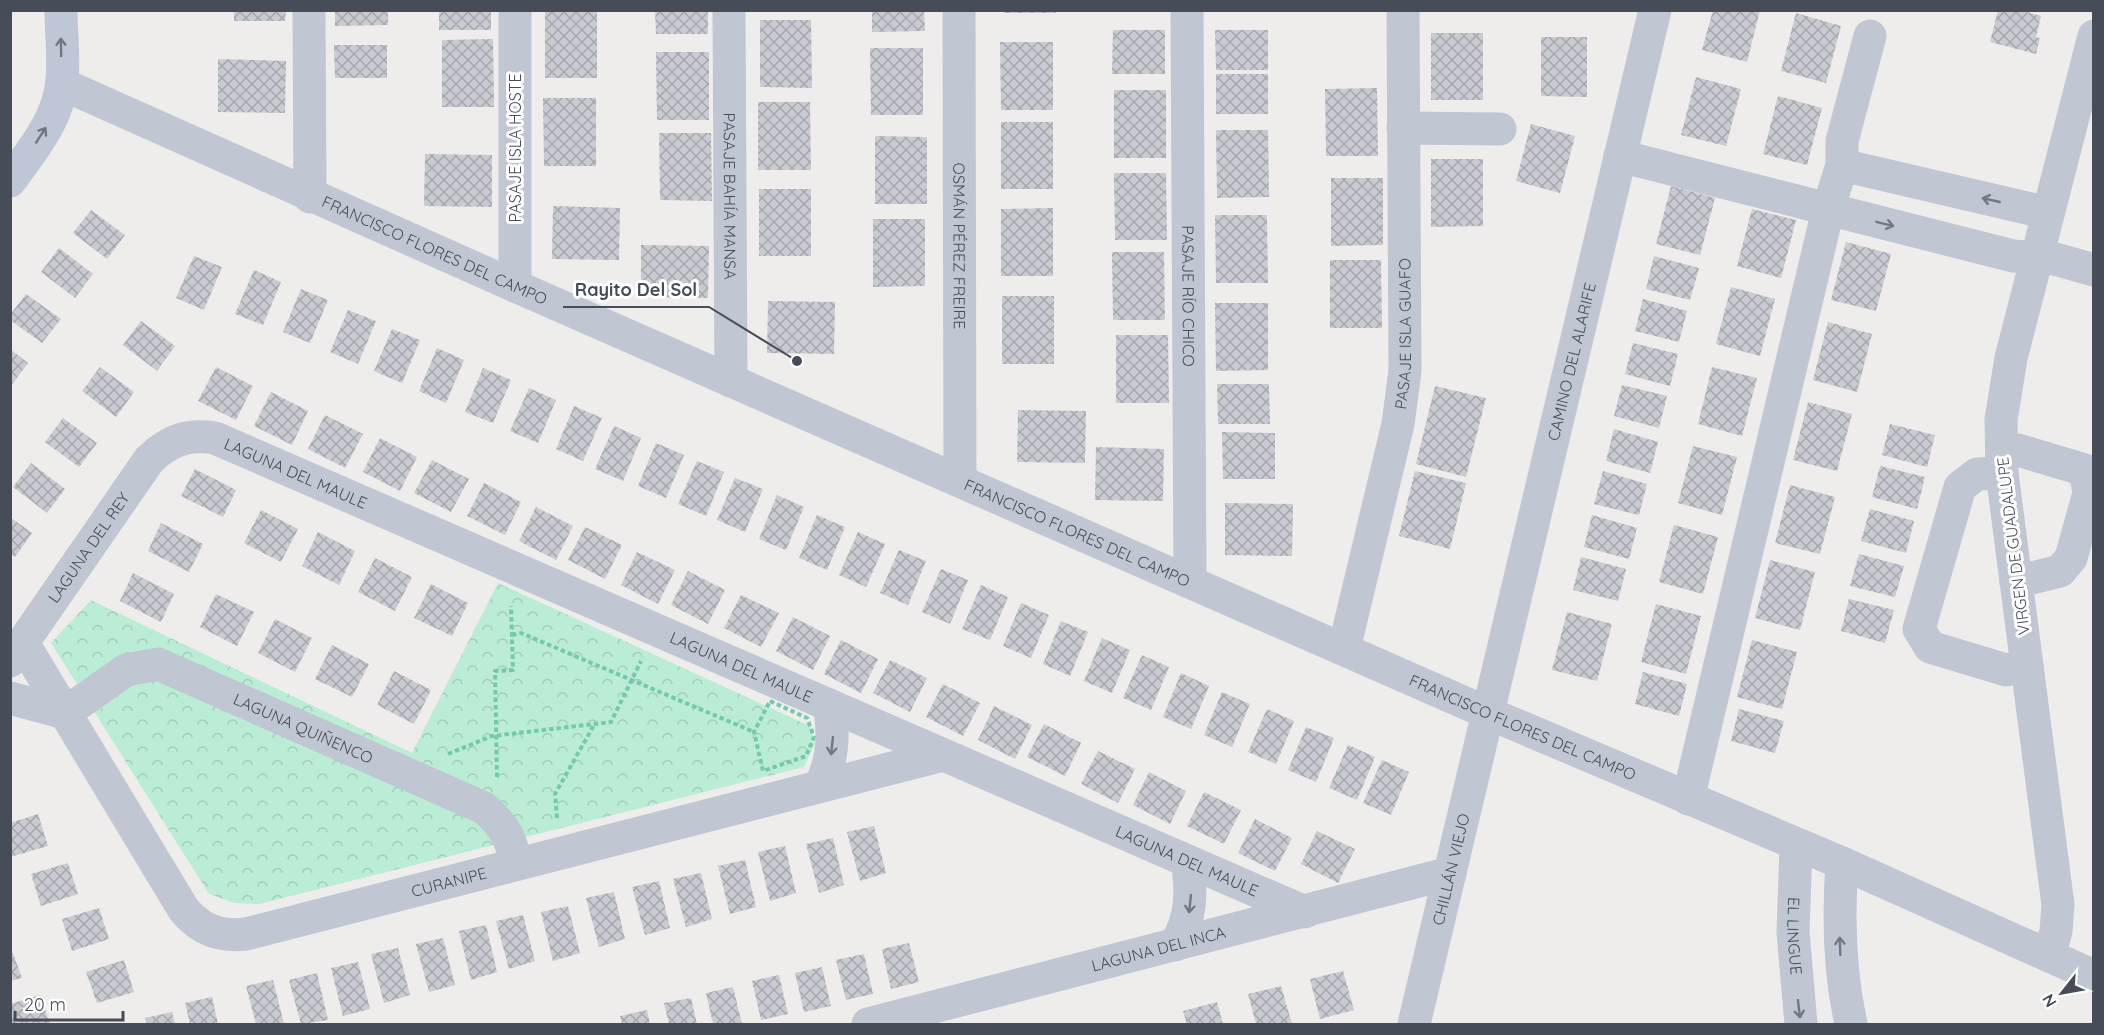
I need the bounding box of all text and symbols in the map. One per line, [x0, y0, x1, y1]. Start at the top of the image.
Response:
one-way arrow [55, 38, 67, 58]
street label: PASAJE ISLA HOSTE [505, 74, 525, 222]
street label: PASAJE BAHÍA MANSA [720, 112, 740, 280]
one-way arrow [36, 127, 48, 144]
street label: OSMÁN PÉREZ FREIRE [949, 163, 970, 329]
street label: FRANCISCO FLORES DEL CAMPO [319, 191, 550, 309]
one-way arrow [1982, 193, 2001, 205]
one-way arrow [1875, 219, 1894, 231]
street label: PASAJE RÍO CHICO [1178, 225, 1199, 367]
street label: PASAJE ISLA GUAFO [1390, 258, 1415, 411]
callout: Rayito Del Sol [563, 271, 709, 307]
text: Rayito Del Sol [575, 278, 697, 301]
street label: CAMINO DEL ALARIFE [1543, 280, 1600, 443]
street label: LAGUNA DEL MAULE [221, 433, 370, 513]
street label: VIRGEN DE GUADALUPE [1992, 456, 2034, 636]
street label: FRANCISCO FLORES DEL CAMPO [961, 474, 1193, 591]
street label: LAGUNA DEL REY [43, 488, 134, 607]
street label: LAGUNA DEL MAULE [667, 627, 816, 707]
street label: FRANCISCO FLORES DEL CAMPO [1406, 670, 1639, 785]
street label: LAGUNA QUIÑENCO [230, 689, 376, 768]
one-way arrow [826, 736, 837, 756]
street label: CHILLÁN VIEJO [1428, 811, 1474, 927]
street label: LAGUNA DEL MAULE [1113, 821, 1261, 901]
street label: CURANIPE [409, 863, 489, 901]
one-way arrow [1184, 894, 1195, 914]
street label: EL LINGUE [1783, 897, 1807, 976]
street label: LAGUNA DEL INCA [1089, 922, 1228, 976]
one-way arrow [1834, 936, 1845, 956]
north arrow [2032, 963, 2092, 1023]
scale bar [15, 984, 123, 1022]
text: N [2038, 991, 2061, 1011]
text: 20 m [24, 993, 66, 1016]
one-way arrow [1794, 998, 1805, 1018]

